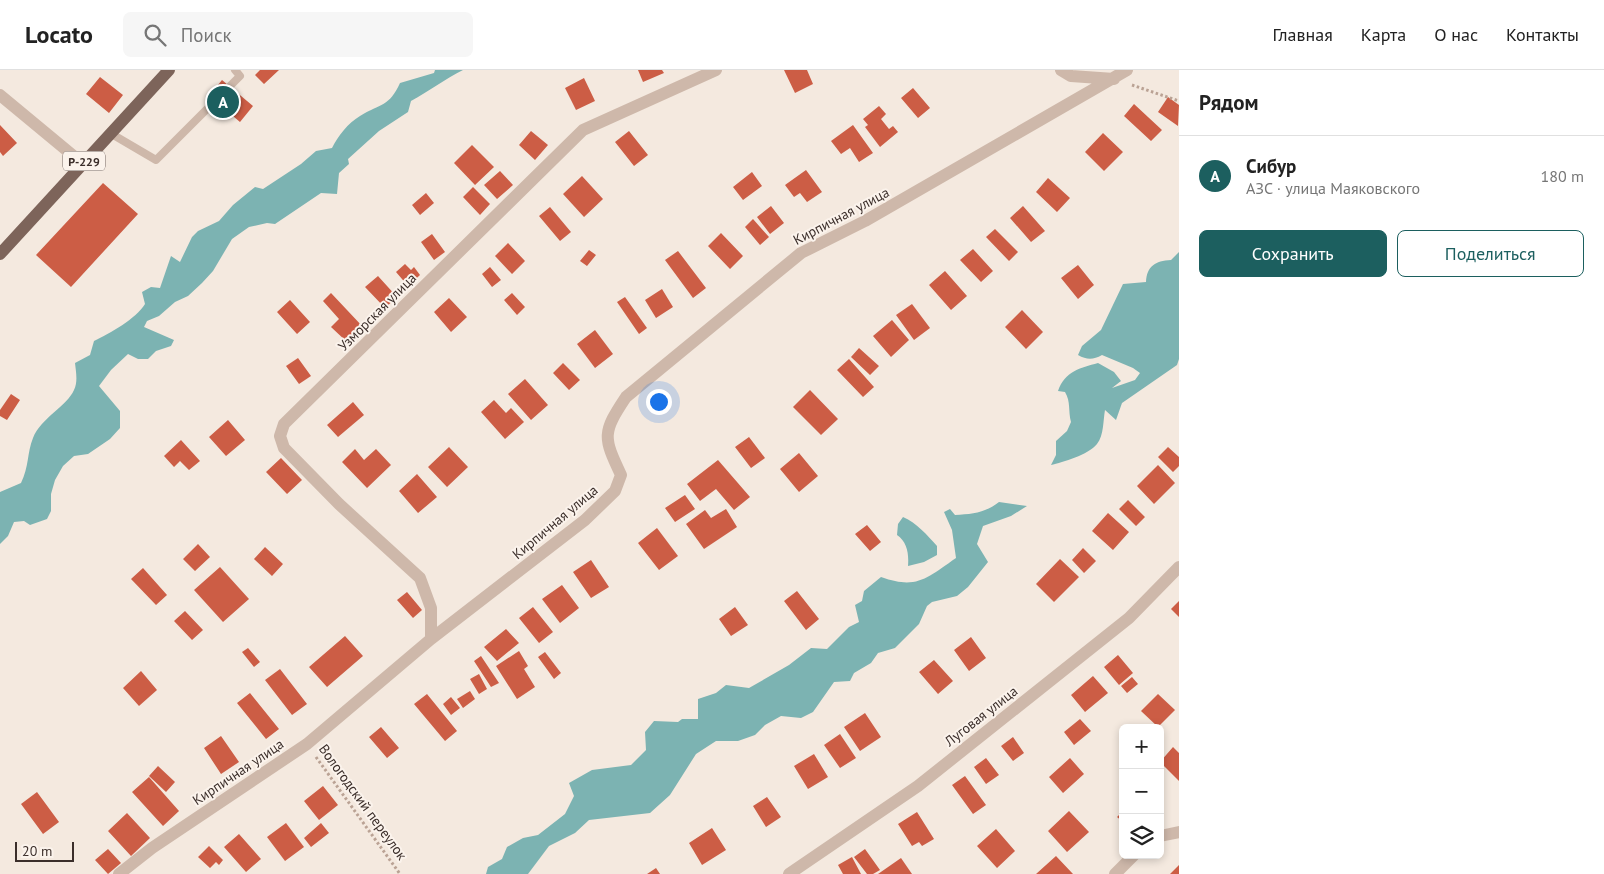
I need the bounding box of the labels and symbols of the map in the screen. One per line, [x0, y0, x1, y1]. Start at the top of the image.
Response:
pin: A [207, 83, 239, 121]
road number: Р-229 [63, 152, 105, 170]
street label: Кирпичная улица [790, 183, 892, 249]
street label: Узморская улица [334, 269, 420, 355]
your location [646, 389, 672, 415]
street label: Кирпичная улица [509, 481, 602, 563]
street label: Луговая улица [940, 682, 1021, 751]
street label: Кирпичная улица [189, 735, 287, 809]
street label: Вологодский переулок [315, 741, 411, 864]
scale bar [15, 839, 74, 862]

